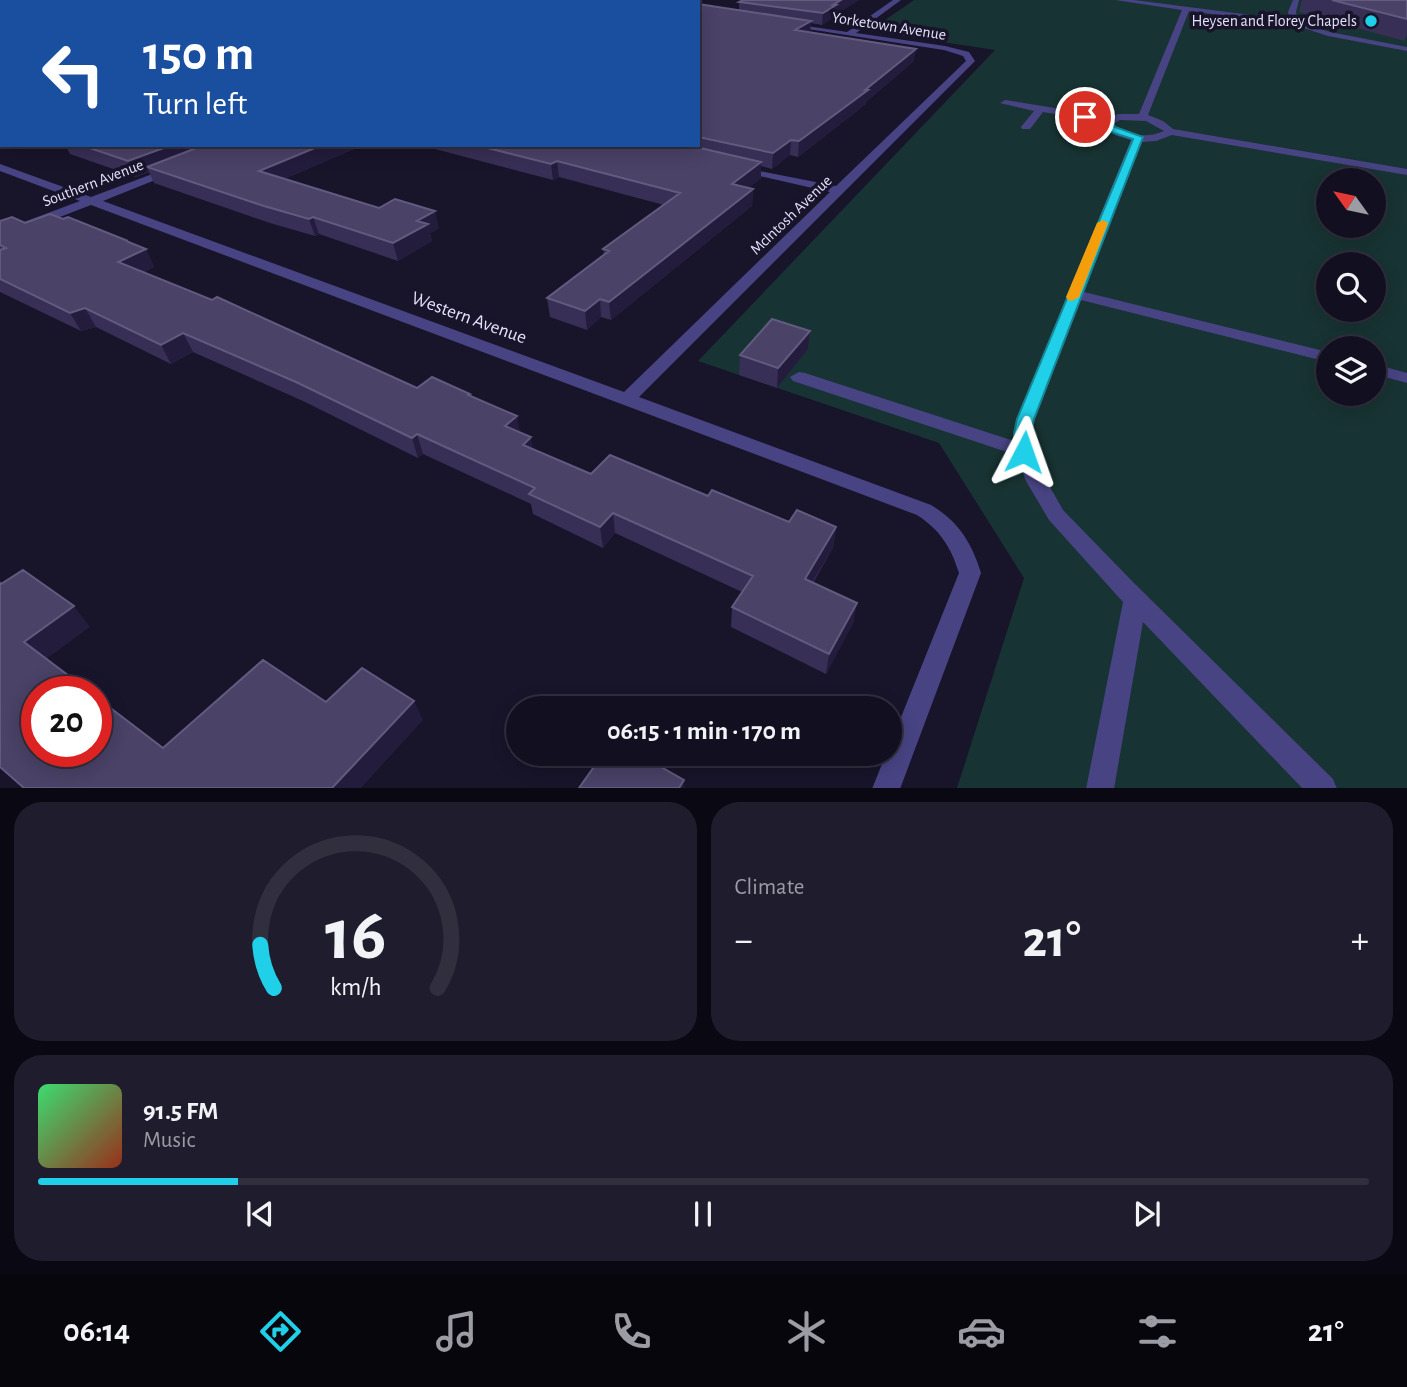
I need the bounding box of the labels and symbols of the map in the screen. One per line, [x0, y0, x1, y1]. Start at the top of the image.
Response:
street label: Yorketown Avenue [831, 9, 947, 43]
place label: Heysen and Florey Chapels [1192, 13, 1357, 30]
marker: Heysen and Florey Chapels [1363, 13, 1379, 29]
pin [1055, 87, 1115, 147]
street label: Southern Avenue [40, 156, 146, 210]
north arrow [1316, 168, 1386, 238]
street label: McIntosh Avenue [747, 172, 835, 258]
street label: Western Avenue [409, 288, 529, 348]
position arrow [987, 415, 1061, 489]
speed limit sign: 20 [21, 676, 112, 767]

